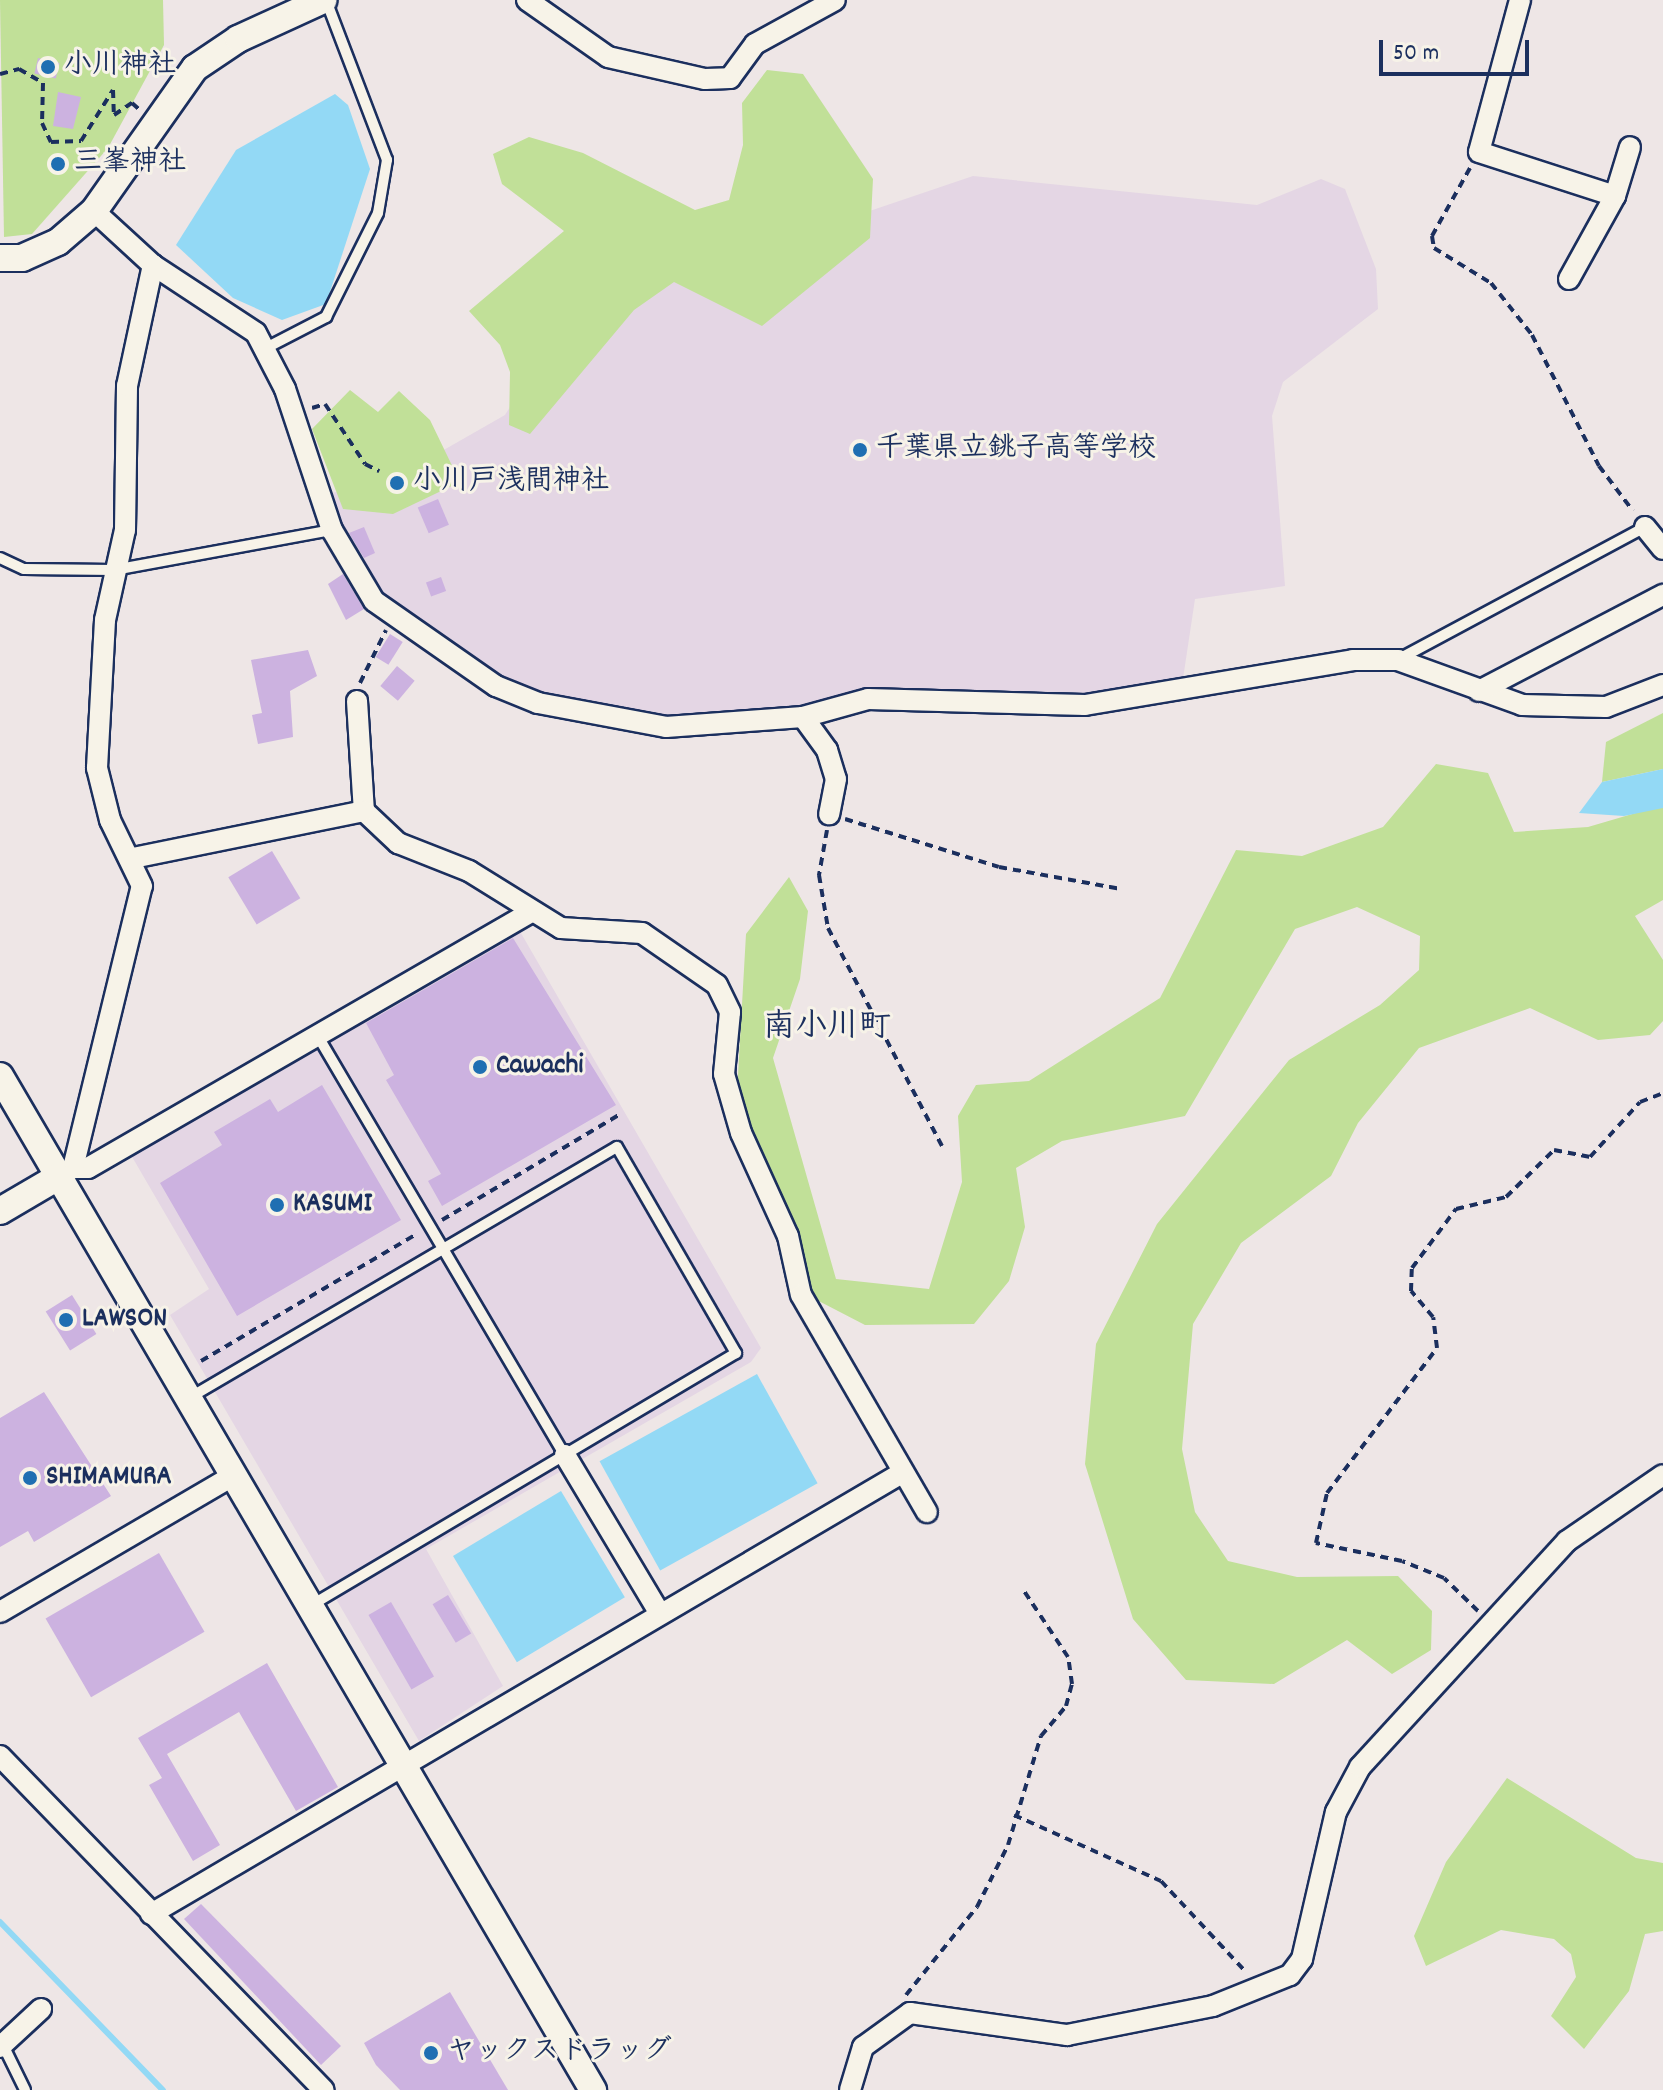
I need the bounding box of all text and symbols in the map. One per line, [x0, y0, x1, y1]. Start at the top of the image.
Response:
scale bar [1383, 24, 1533, 74]
text: 50 m [1393, 37, 1439, 71]
place label: 小川神社 [64, 50, 176, 84]
marker: 小川神社 [39, 58, 57, 76]
place label: 三峯神社 [74, 147, 186, 181]
marker: 三峯神社 [49, 155, 67, 173]
place label: 千葉県立銚子高等学校 [876, 433, 1156, 467]
marker: 千葉県立銚子高等学校 [851, 441, 869, 459]
place label: 小川戸浅間神社 [413, 466, 609, 500]
marker: 小川戸浅間神社 [388, 474, 406, 492]
district label: 南小川町 [763, 1010, 891, 1048]
place label: Cawachi [496, 1050, 583, 1084]
marker: Cawachi [471, 1058, 489, 1076]
place label: KASUMI [293, 1188, 372, 1222]
marker: KASUMI [268, 1196, 286, 1214]
place label: LAWSON [82, 1303, 167, 1337]
marker: LAWSON [57, 1311, 75, 1329]
place label: SHIMAMURA [46, 1461, 172, 1495]
marker: SHIMAMURA [21, 1469, 39, 1487]
place label: ヤックスドラッグ [447, 2036, 671, 2070]
marker: ヤックスドラッグ [422, 2044, 440, 2062]

